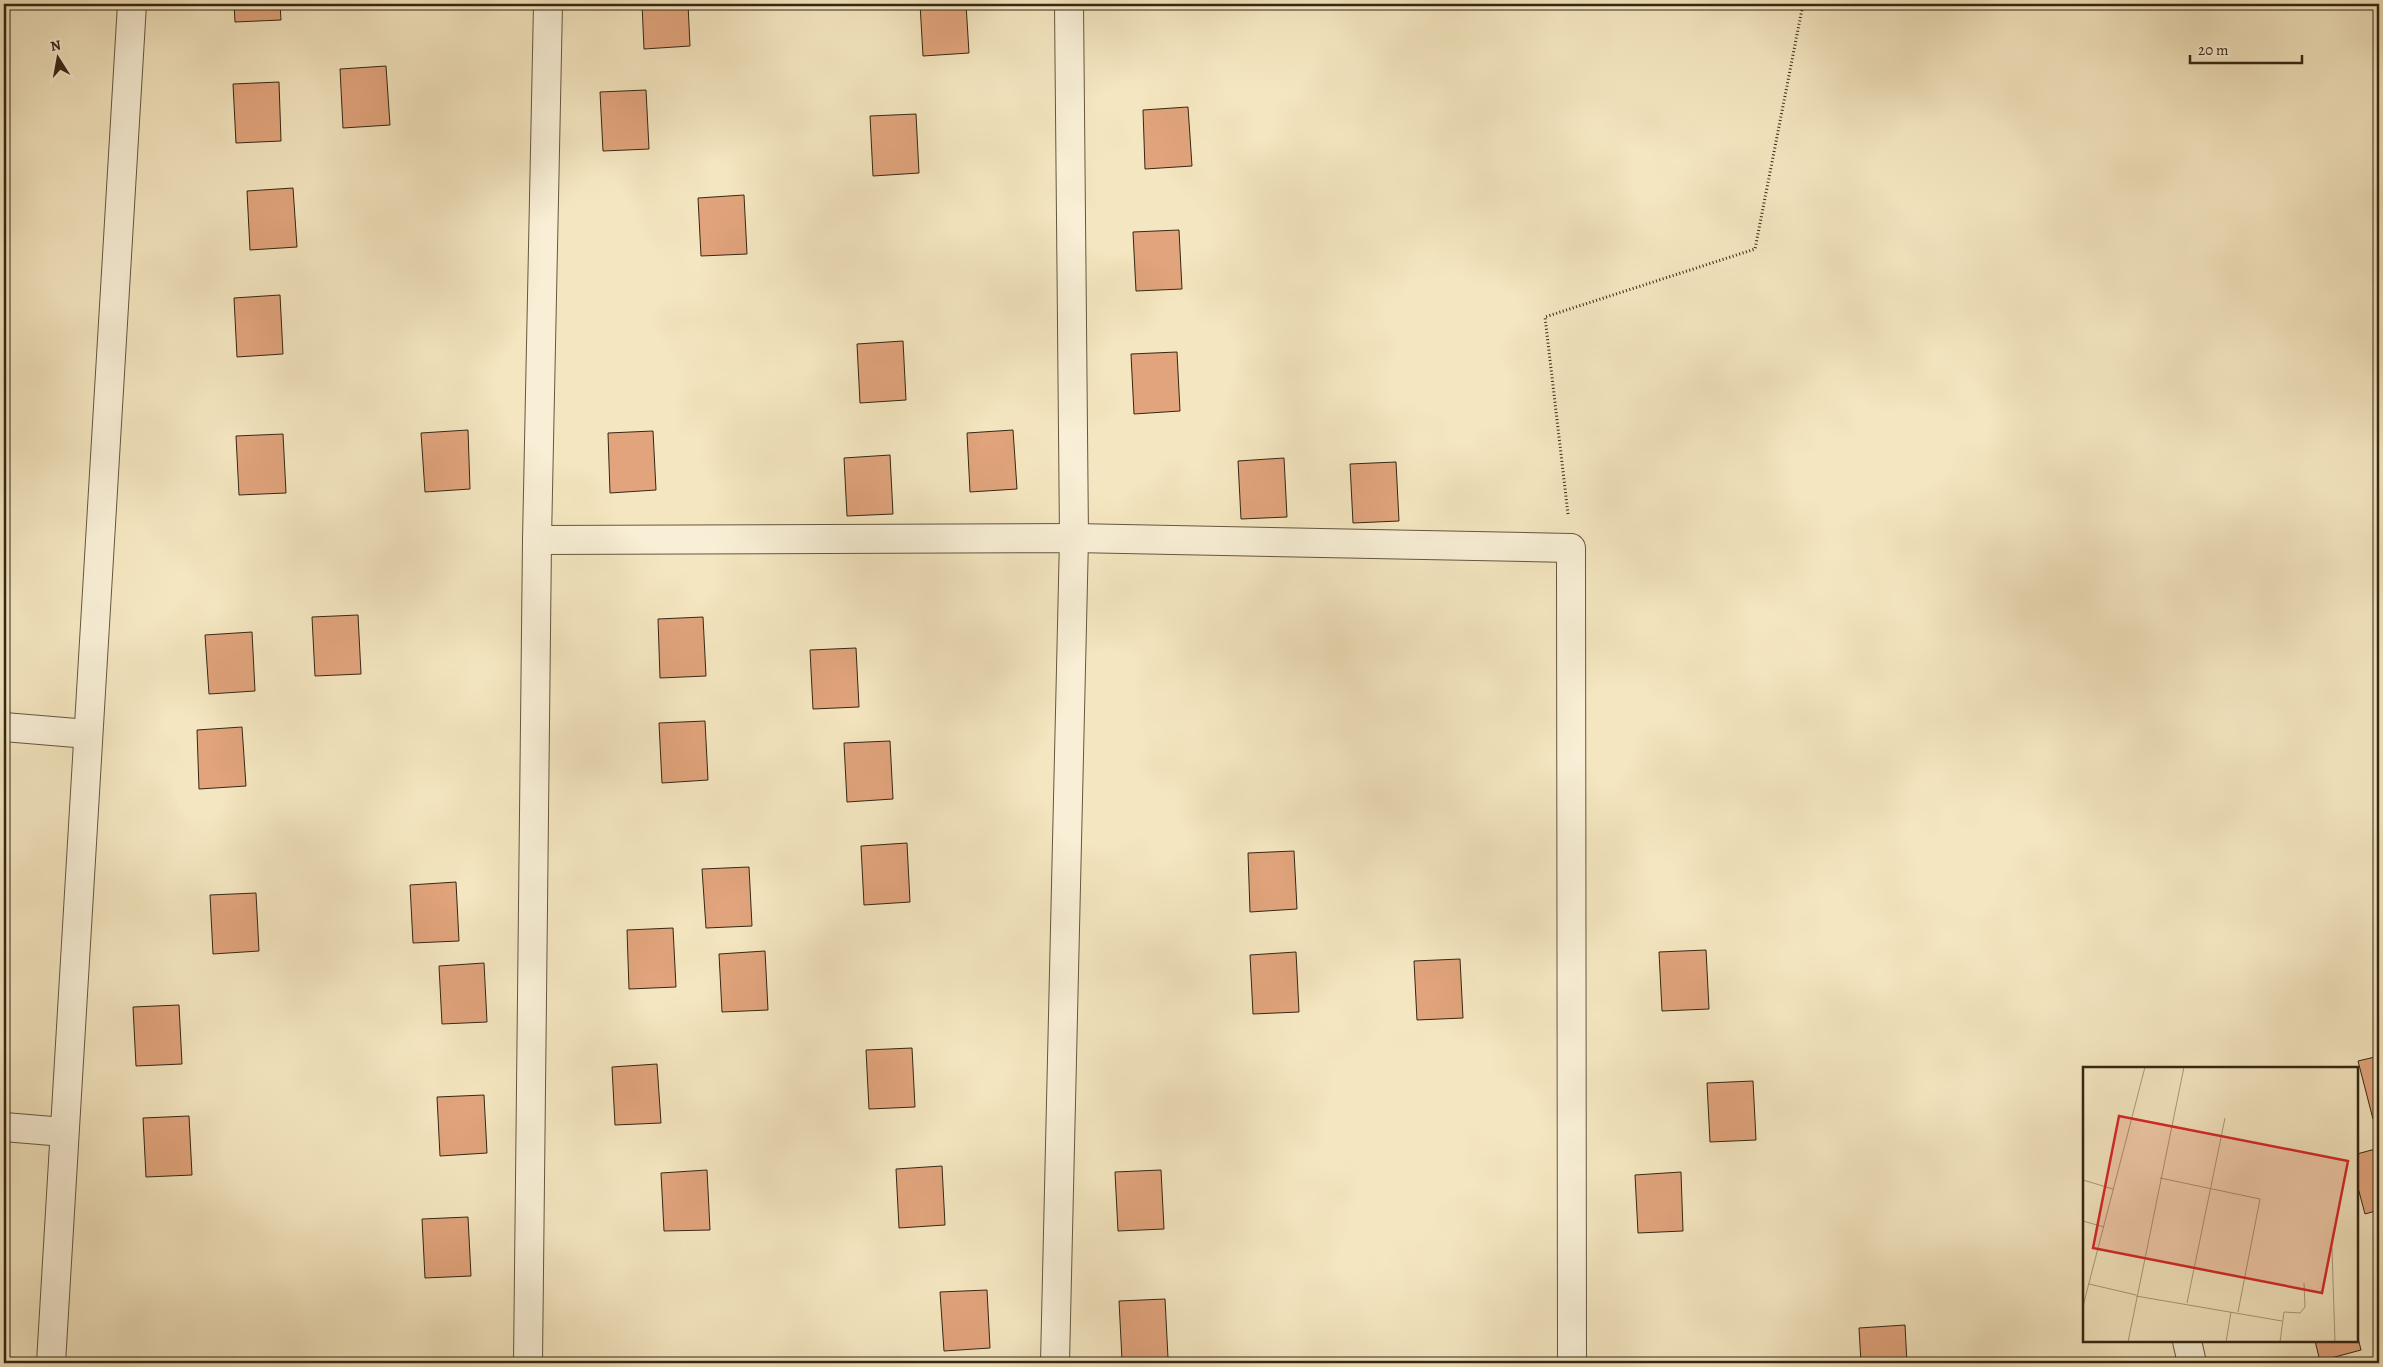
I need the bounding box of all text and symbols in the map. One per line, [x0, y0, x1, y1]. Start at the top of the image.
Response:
north arrow [32, 32, 82, 82]
scale bar [2190, 32, 2303, 64]
text: N [49, 35, 62, 56]
text: 20 m [2198, 40, 2229, 60]
inset map [2083, 1067, 2358, 1342]

